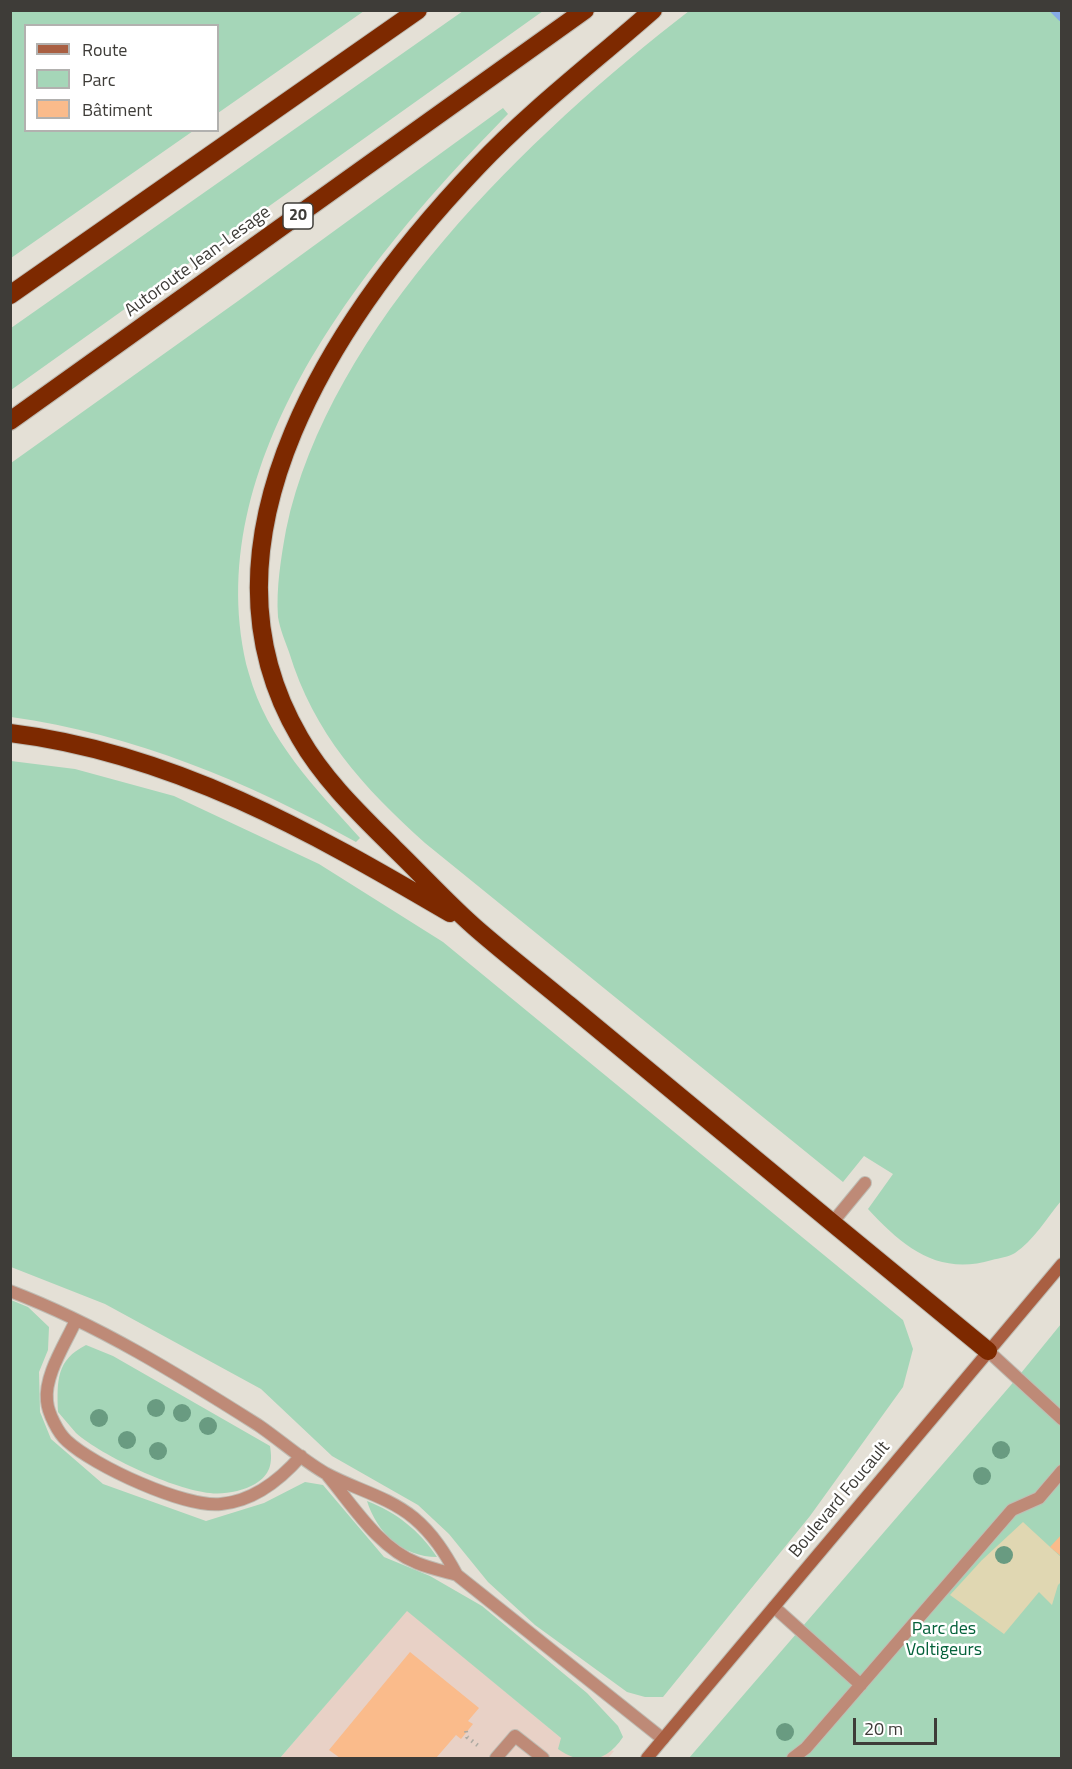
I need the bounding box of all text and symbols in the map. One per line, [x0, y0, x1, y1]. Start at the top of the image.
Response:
legend [24, 24, 219, 132]
text: Route [82, 36, 127, 63]
text: Parc [82, 66, 116, 93]
text: Bâtiment [82, 96, 152, 123]
street label: Autoroute Jean-Lesage [121, 202, 275, 322]
road number: 20 [283, 203, 313, 229]
street label: Boulevard Foucault [785, 1437, 895, 1563]
park label: Parc des Voltigeurs [906, 1619, 982, 1662]
scale bar [856, 1706, 940, 1744]
text: 20 m [864, 1715, 903, 1742]

